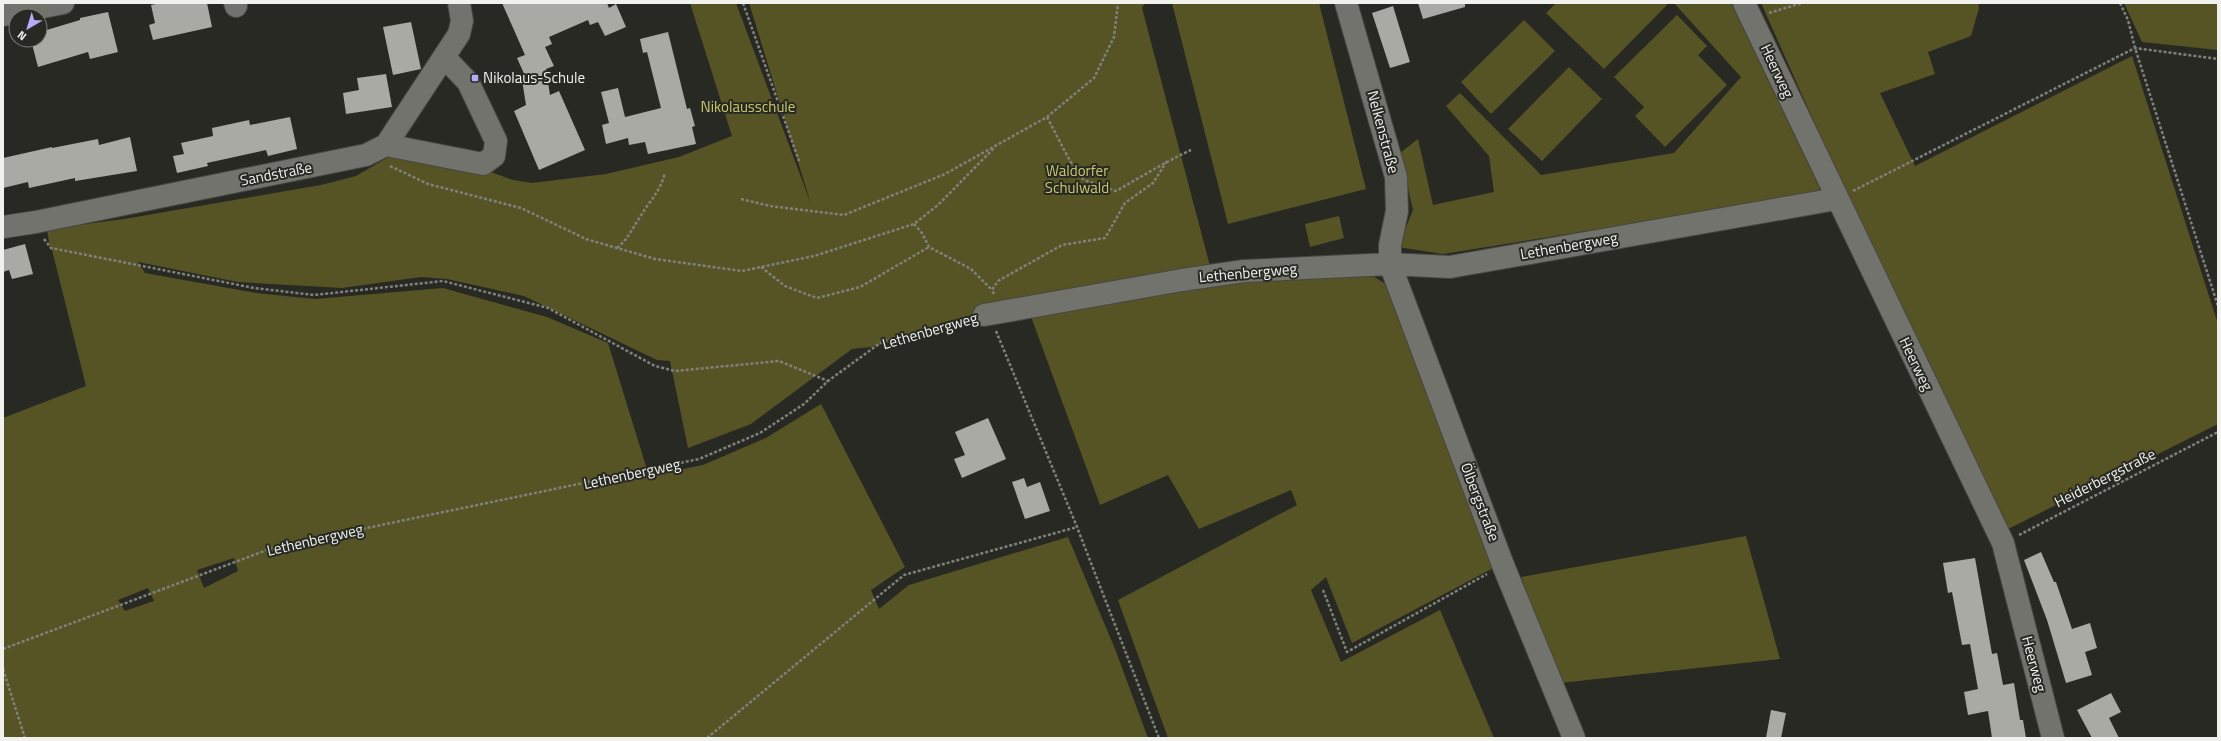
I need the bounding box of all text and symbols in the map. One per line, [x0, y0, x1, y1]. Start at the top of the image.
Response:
north arrow [8, 8, 48, 48]
text: N [14, 27, 30, 45]
street label: Heerweg [1755, 40, 1800, 102]
place label: Nikolaus-Schule [483, 66, 585, 89]
marker: Nikolaus-Schule [470, 73, 480, 83]
street label: Nelkenstraße [1361, 88, 1406, 176]
park label: Nikolausschule [701, 95, 795, 118]
street label: Sandstraße [238, 155, 314, 192]
park label: Waldorfer Schulwald [1045, 159, 1109, 199]
street label: Lethenbergweg [1518, 226, 1620, 265]
street label: Lethenbergweg [1198, 257, 1298, 288]
street label: Lethenbergweg [879, 306, 981, 355]
street label: Heerweg [1894, 333, 1939, 395]
street label: Heiderbergstraße [2050, 442, 2159, 513]
street label: Lethenbergweg [581, 452, 683, 495]
street label: Ölbergstraße [1455, 459, 1506, 545]
street label: Lethenbergweg [264, 517, 366, 562]
street label: Heerweg [2016, 633, 2053, 695]

